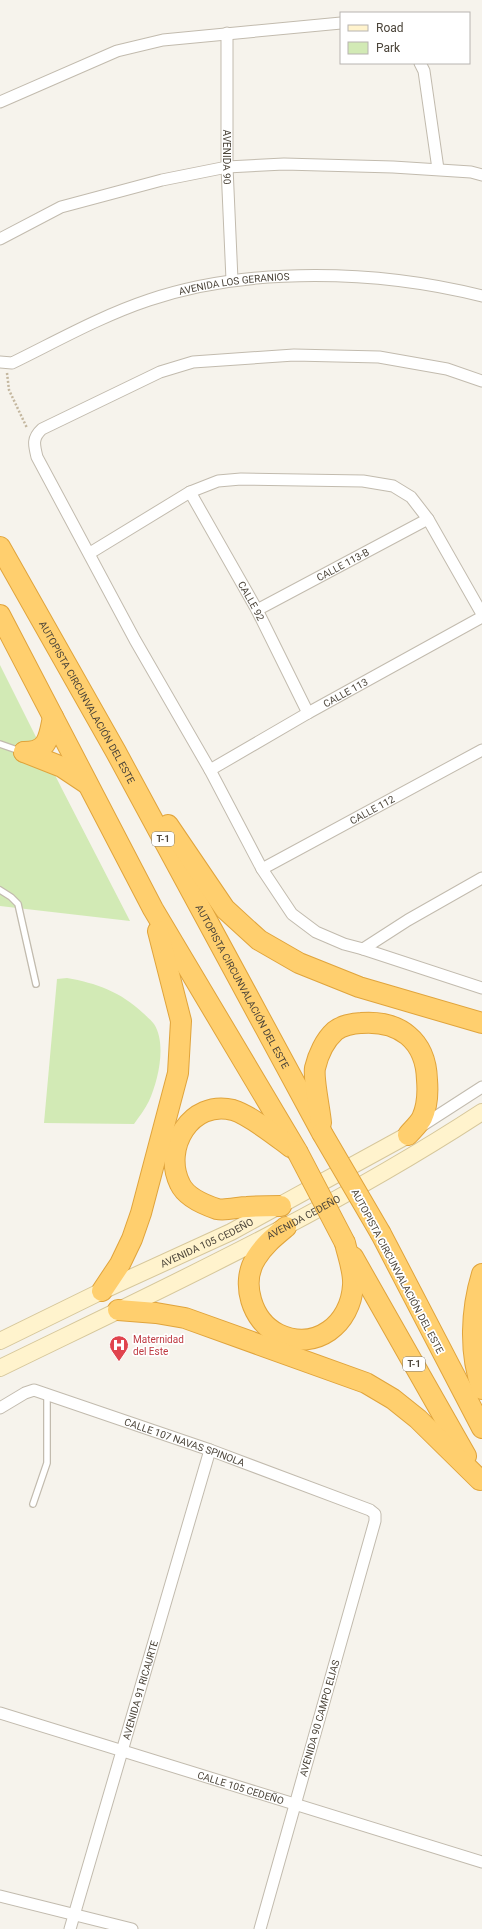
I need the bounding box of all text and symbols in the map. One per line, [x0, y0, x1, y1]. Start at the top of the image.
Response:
legend [340, 12, 470, 64]
text: Road [376, 21, 404, 35]
text: Park [376, 41, 401, 55]
street label: AVENIDA 90 [221, 130, 233, 185]
street label: AVENIDA LOS GERANIOS [178, 271, 290, 297]
street label: CALLE 113-B [315, 546, 371, 583]
street label: CALLE 92 [236, 579, 266, 623]
street label: AUTOPISTA CIRCUNVALACIÓN DEL ESTE [37, 619, 137, 786]
street label: CALLE 113 [322, 676, 370, 709]
street label: CALLE 112 [348, 793, 397, 826]
road number: T-1 [152, 832, 174, 846]
street label: AUTOPISTA CIRCUNVALACIÓN DEL ESTE [194, 903, 291, 1071]
street label: AUTOPISTA CIRCUNVALACIÓN DEL ESTE [349, 1187, 447, 1355]
street label: AVENIDA CEDEÑO [265, 1193, 342, 1241]
street label: AVENIDA 105 CEDEÑO [159, 1216, 255, 1270]
hospital icon: Maternidad del Este [108, 1334, 130, 1362]
place label: Maternidad del Este [133, 1334, 184, 1357]
road number: T-1 [403, 1357, 425, 1371]
street label: CALLE 107 NAVAS SPINOLA [123, 1416, 247, 1469]
street label: AVENIDA 91 RICAURTE [121, 1639, 160, 1741]
street label: AVENIDA 90 CAMPO ELIAS [298, 1658, 341, 1778]
street label: CALLE 105 CEDEÑO [196, 1769, 285, 1806]

